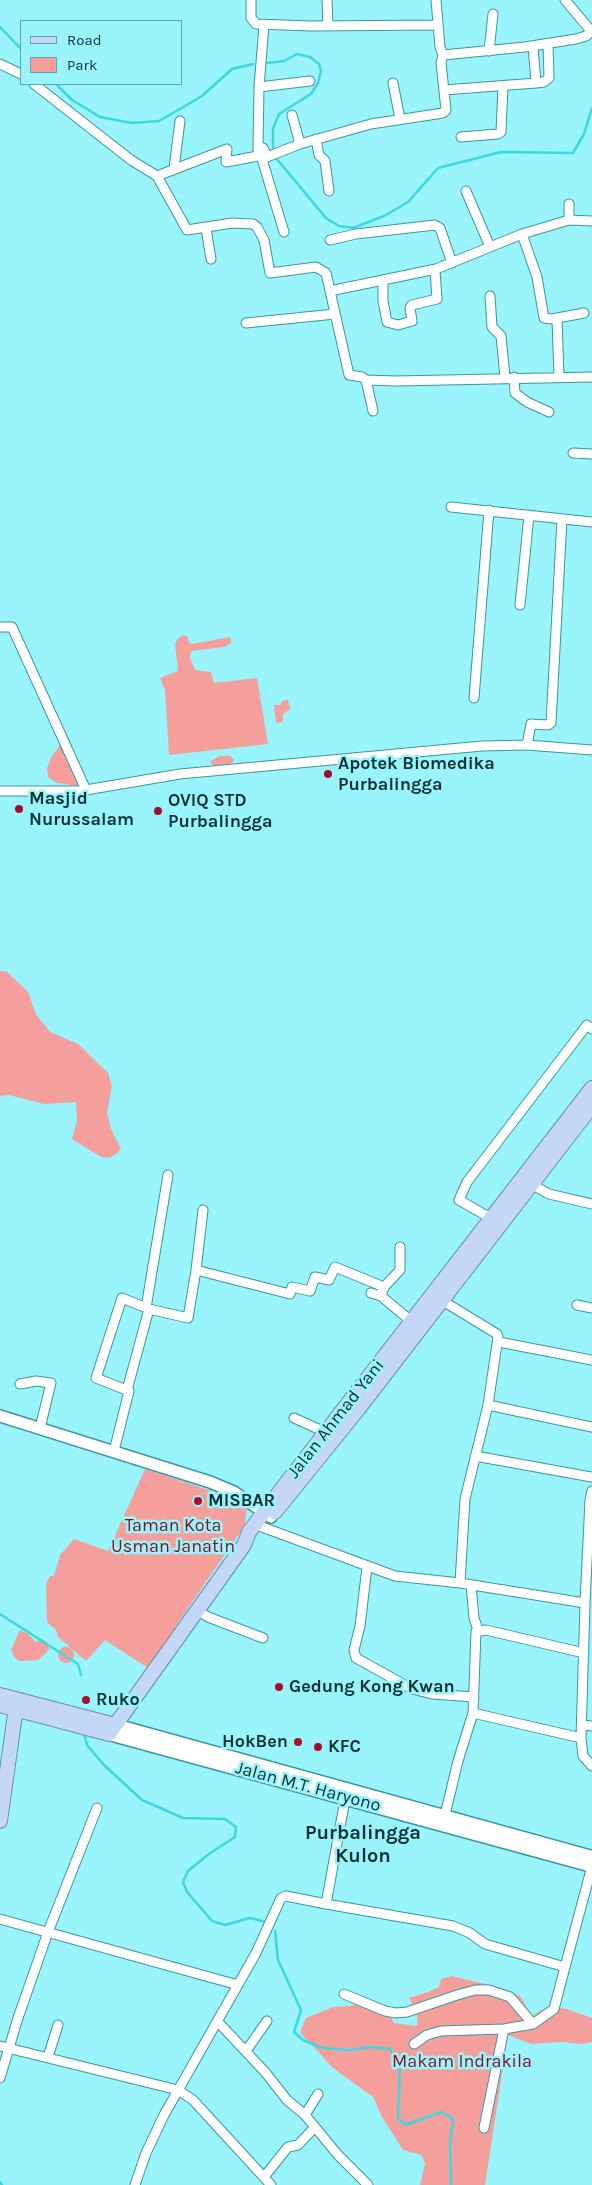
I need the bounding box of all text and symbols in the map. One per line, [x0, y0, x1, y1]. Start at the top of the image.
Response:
legend [20, 20, 182, 85]
text: Road [67, 31, 102, 49]
text: Park [67, 56, 97, 74]
place label: Apotek Biomedika Purbalingga [338, 753, 495, 796]
marker: Apotek Biomedika Purbalingga [322, 768, 334, 780]
place label: Masjid Nurussalam [29, 788, 134, 831]
place label: OVIQ STD Purbalingga [168, 790, 272, 832]
marker: Masjid Nurussalam [13, 803, 25, 815]
marker: OVIQ STD Purbalingga [152, 805, 164, 817]
street label: Jalan Ahmad Yani [283, 1355, 389, 1483]
place label: MISBAR [208, 1490, 275, 1512]
marker: MISBAR [192, 1495, 204, 1507]
park label: Taman Kota Usman Janatin [111, 1515, 235, 1558]
place label: Gedung Kong Kwan [289, 1676, 455, 1698]
marker: Gedung Kong Kwan [273, 1681, 285, 1693]
place label: Ruko [96, 1689, 140, 1711]
marker: Ruko [80, 1694, 92, 1706]
place label: HokBen [222, 1731, 288, 1753]
marker: HokBen [292, 1736, 304, 1748]
place label: KFC [328, 1736, 361, 1758]
marker: KFC [312, 1741, 324, 1753]
street label: Jalan M.T. Haryono [233, 1757, 383, 1817]
district label: Purbalingga Kulon [305, 1821, 421, 1868]
park label: Makam Indrakila [392, 2051, 532, 2073]

